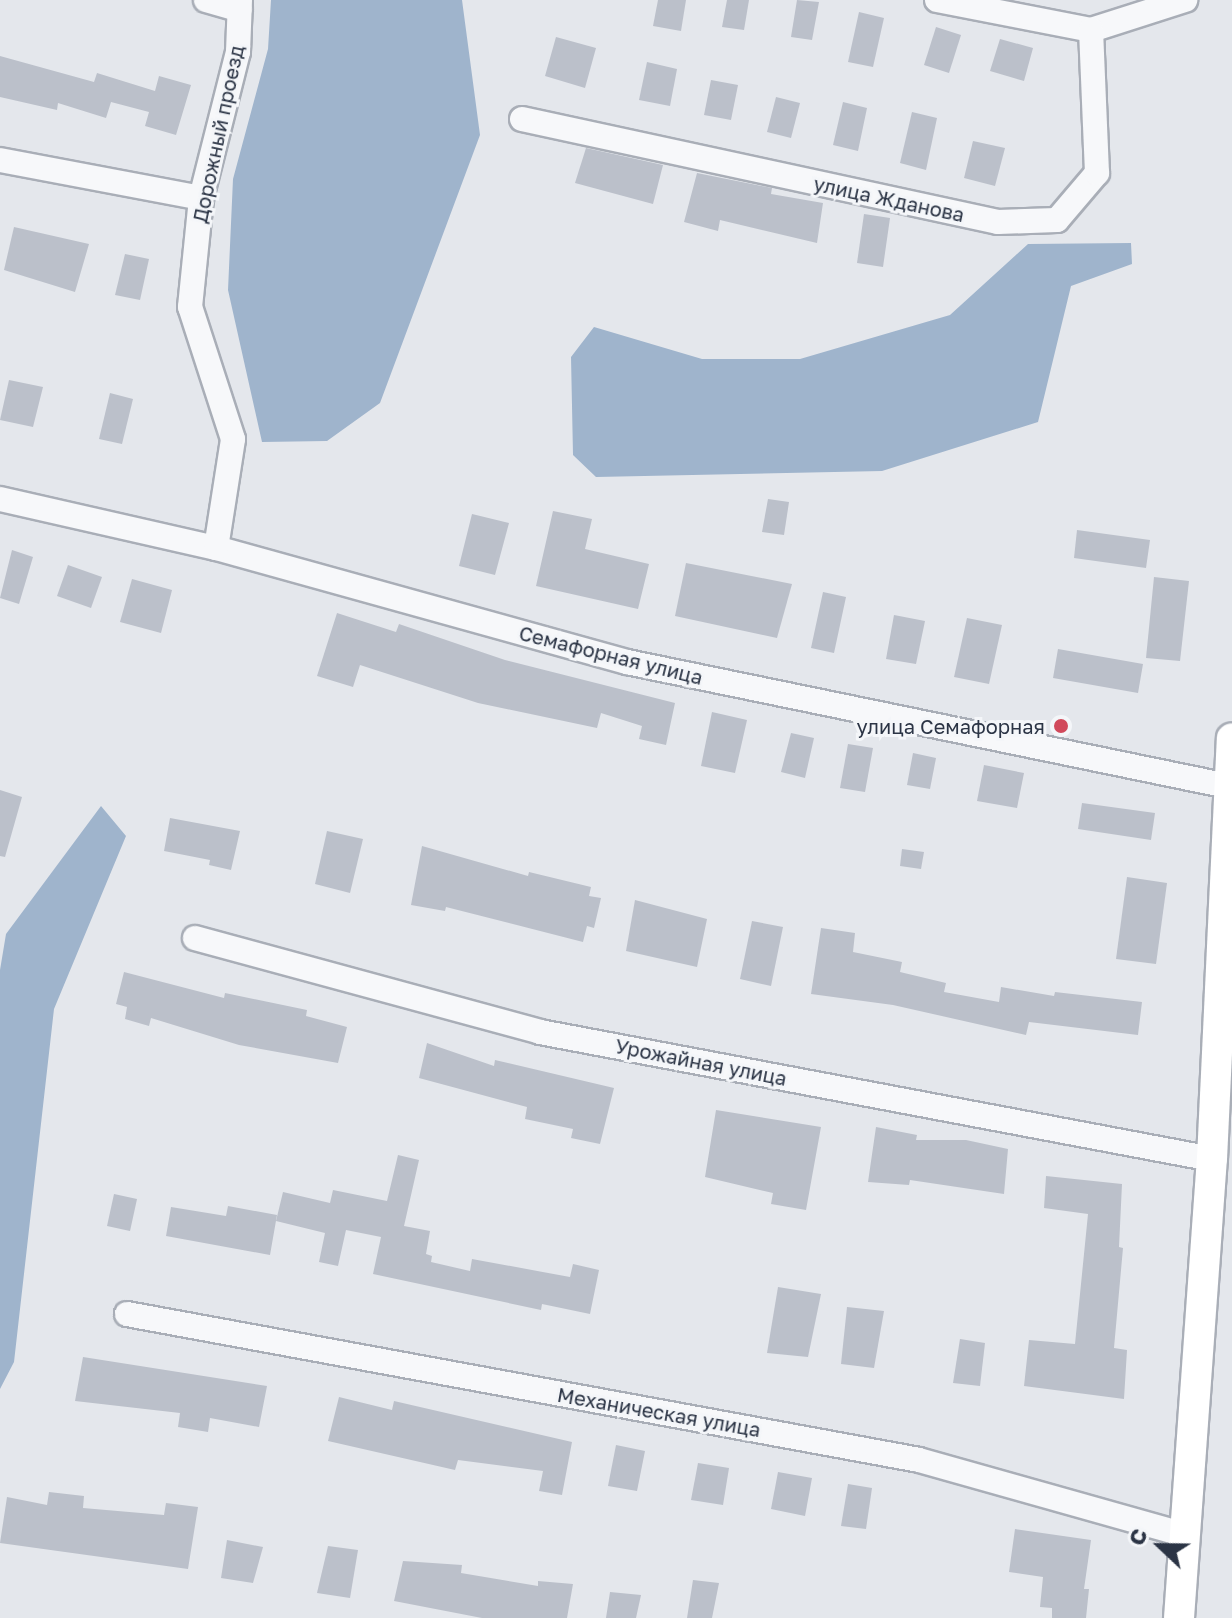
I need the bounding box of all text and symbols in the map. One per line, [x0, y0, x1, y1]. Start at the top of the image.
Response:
street label: Дорожный проезд [187, 43, 249, 225]
street label: улица Жданова [811, 171, 967, 227]
street label: Семафорная улица [517, 621, 705, 689]
place label: улица Семафорная [857, 714, 1045, 738]
marker: улица Семафорная [1052, 717, 1070, 735]
street label: Урожайная улица [613, 1034, 789, 1090]
street label: Механическая улица [555, 1382, 763, 1442]
north arrow [1120, 1506, 1200, 1586]
text: С [1122, 1525, 1153, 1549]

